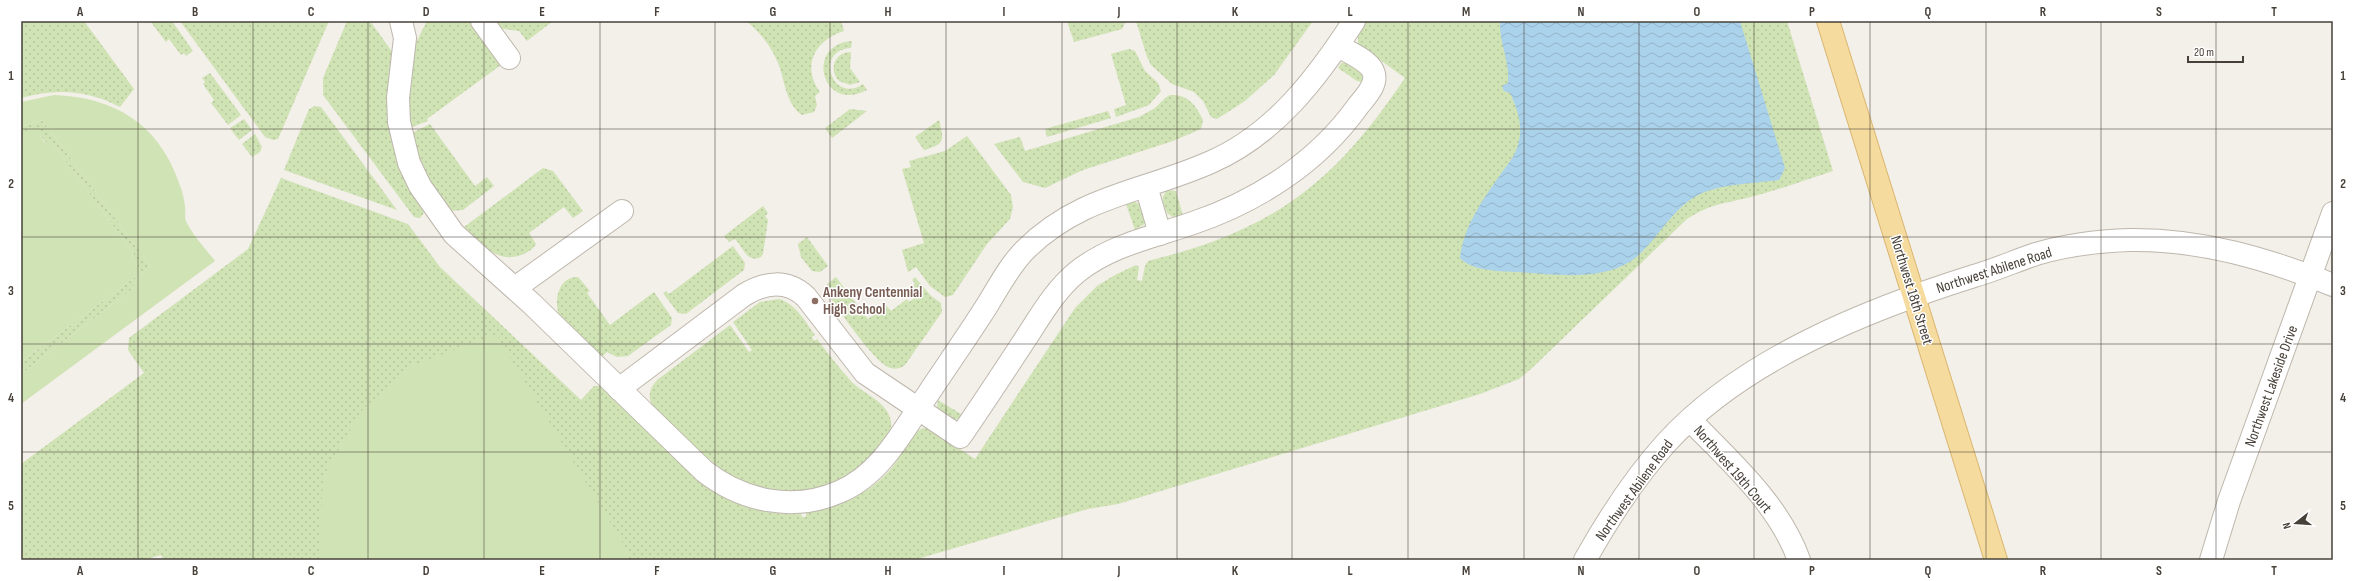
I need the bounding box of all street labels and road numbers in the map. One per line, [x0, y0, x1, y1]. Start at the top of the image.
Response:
street label: Northwest 18th Street [1886, 233, 1937, 347]
street label: Northwest Abilene Road [1934, 243, 2054, 298]
street label: Northwest Lakeside Drive [2241, 323, 2302, 450]
street label: Northwest 19th Court [1689, 422, 1776, 517]
street label: Northwest Abilene Road [1591, 436, 1677, 545]

